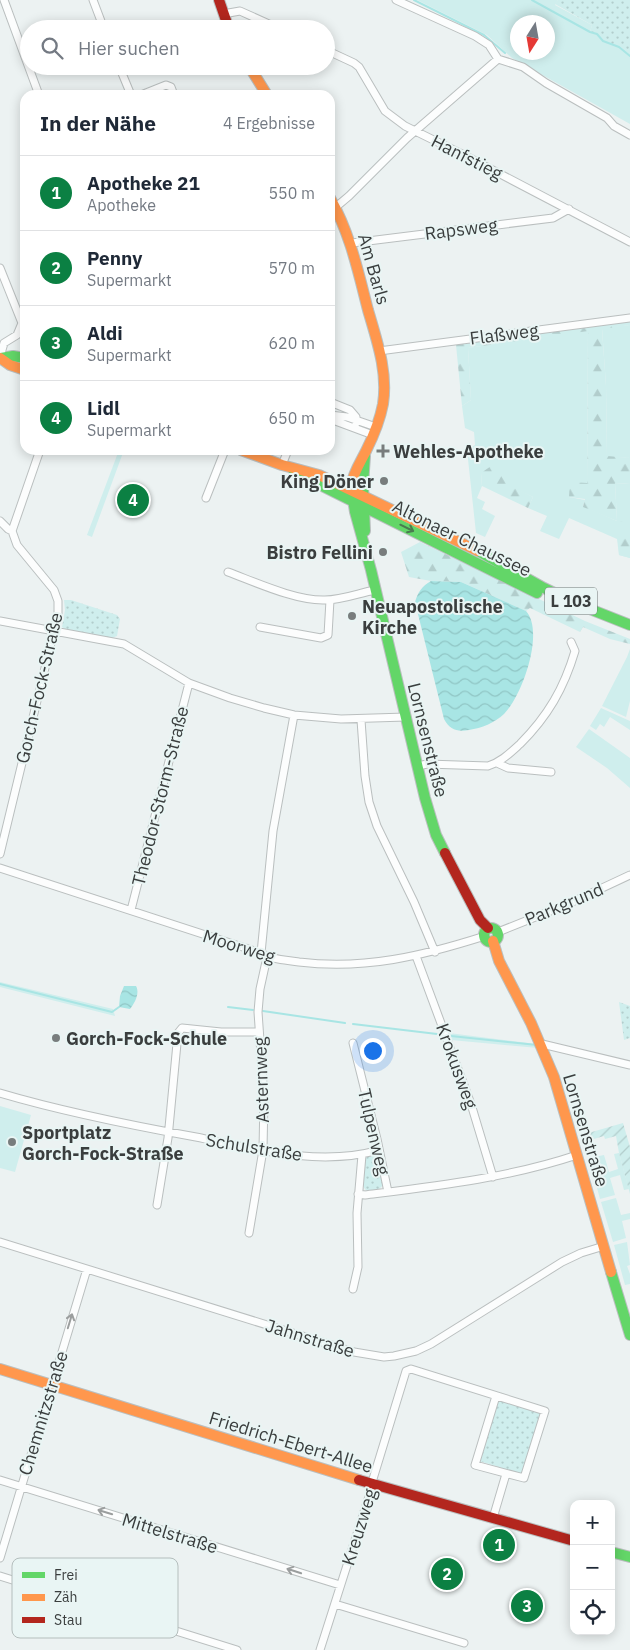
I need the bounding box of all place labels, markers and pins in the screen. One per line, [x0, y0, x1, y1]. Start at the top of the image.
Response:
place label: Wehles-Apotheke [393, 440, 544, 463]
marker: Wehles-Apotheke [377, 445, 389, 457]
place label: King Döner [281, 470, 374, 493]
marker: King Döner [378, 475, 390, 487]
pin: 4 [117, 481, 149, 519]
place label: Bistro Fellini [267, 541, 373, 564]
marker: Bistro Fellini [377, 546, 389, 558]
place label: Neuapostolische Kirche [362, 595, 503, 639]
marker: Neuapostolische Kirche [346, 610, 358, 622]
place label: Gorch-Fock-Schule [66, 1027, 227, 1050]
marker: Gorch-Fock-Schule [50, 1032, 62, 1044]
place label: Sportplatz Gorch-Fock-Straße [22, 1121, 184, 1165]
marker: Sportplatz Gorch-Fock-Straße [6, 1136, 18, 1148]
pin: 1 [483, 1526, 515, 1564]
pin: 2 [431, 1555, 463, 1593]
pin: 3 [511, 1587, 543, 1625]

